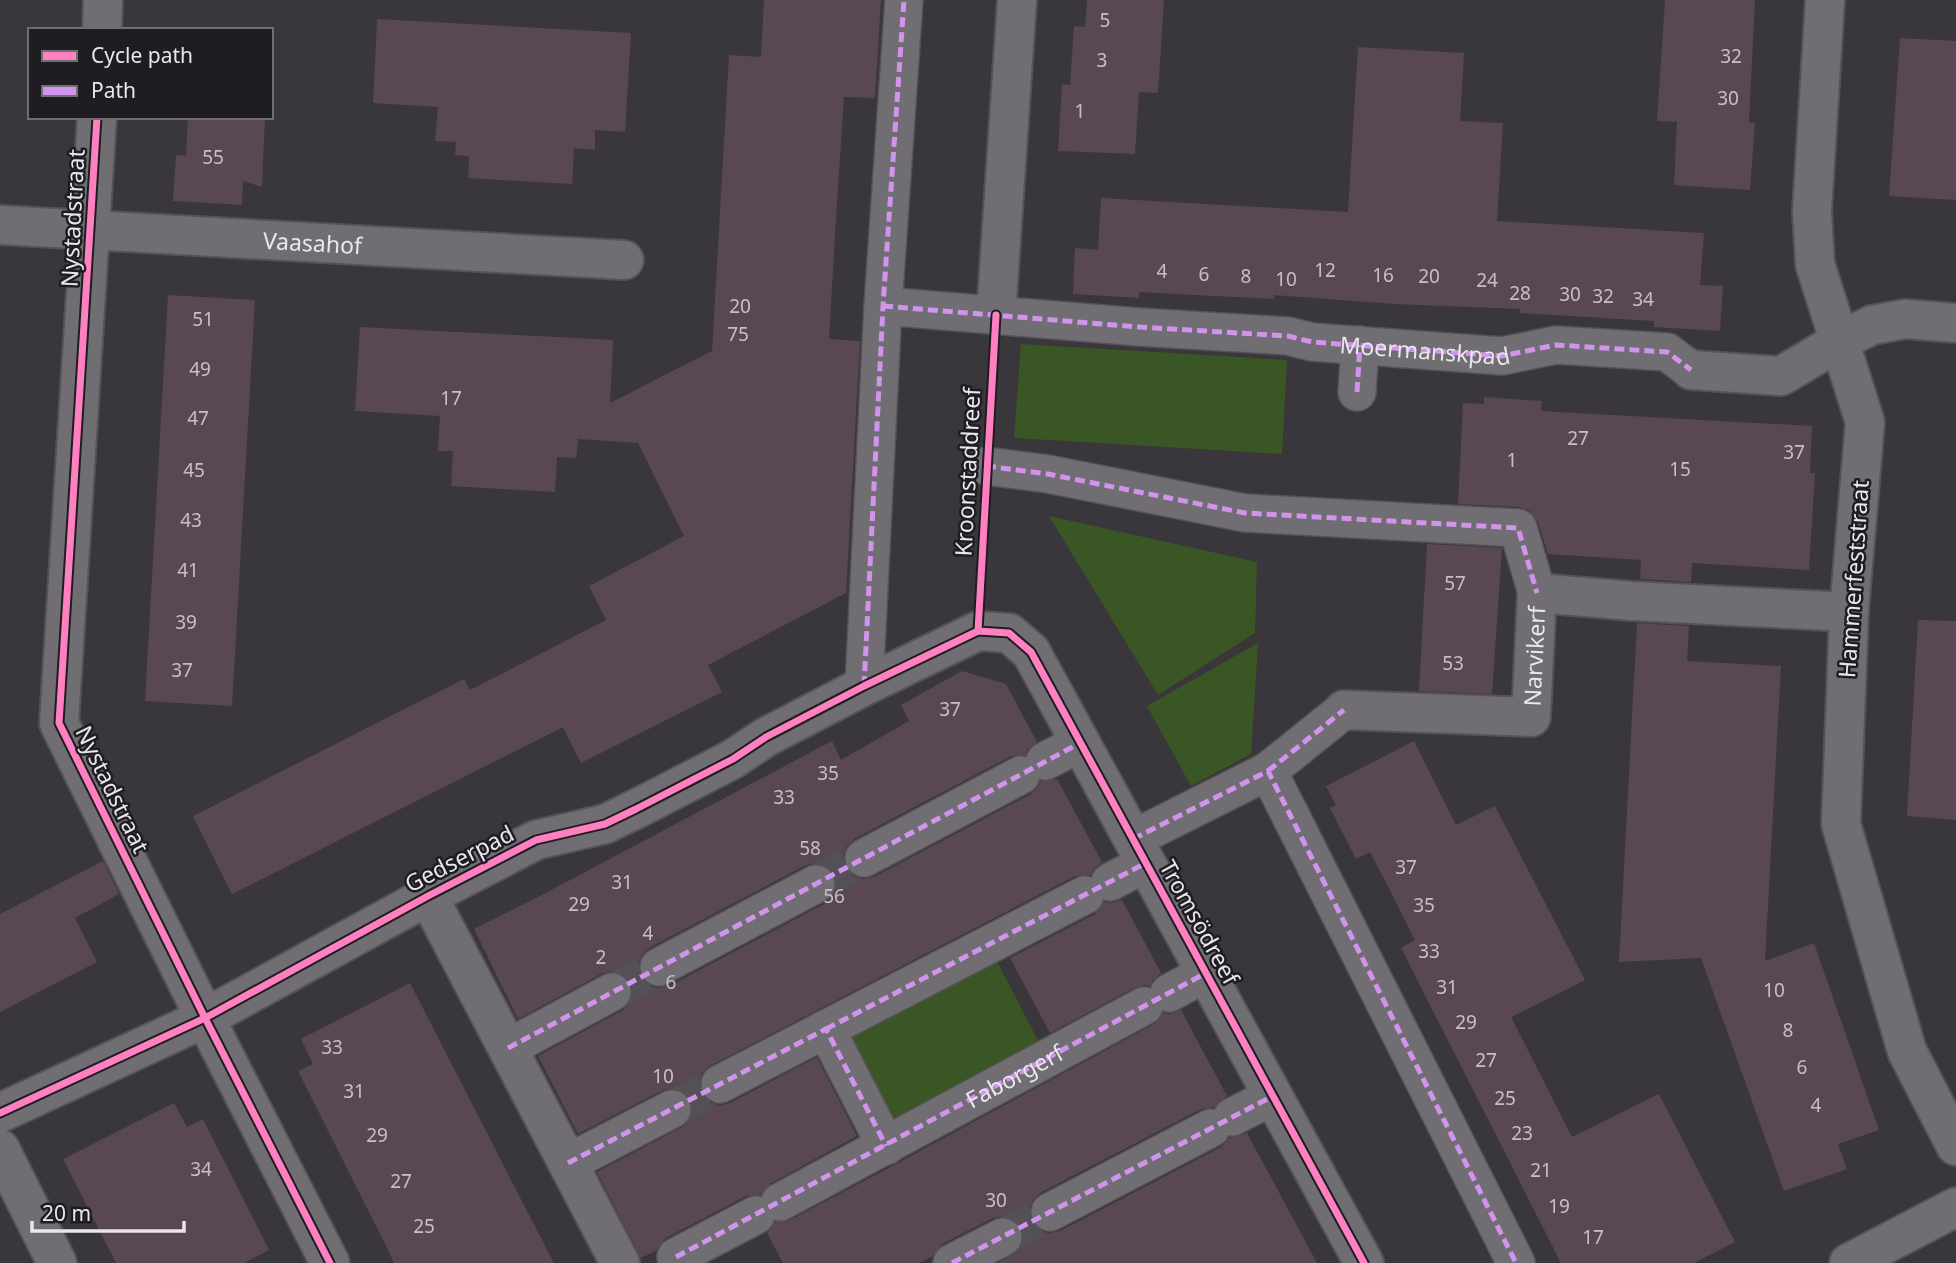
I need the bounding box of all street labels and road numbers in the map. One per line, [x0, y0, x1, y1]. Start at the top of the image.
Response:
street label: Nystadstraat [52, 148, 92, 288]
street label: Vaasahof [262, 224, 364, 261]
street label: Moermanskpad [1339, 328, 1513, 373]
street label: Kroonstaddreef [947, 386, 987, 557]
street label: Hammerfeststraat [1830, 479, 1876, 679]
street label: Narvikerf [1516, 604, 1552, 707]
street label: Nystadstraat [68, 720, 158, 858]
street label: Gedserpad [399, 817, 519, 899]
street label: Tromsödreef [1153, 854, 1248, 991]
street label: Faborgerf [960, 1036, 1070, 1115]

